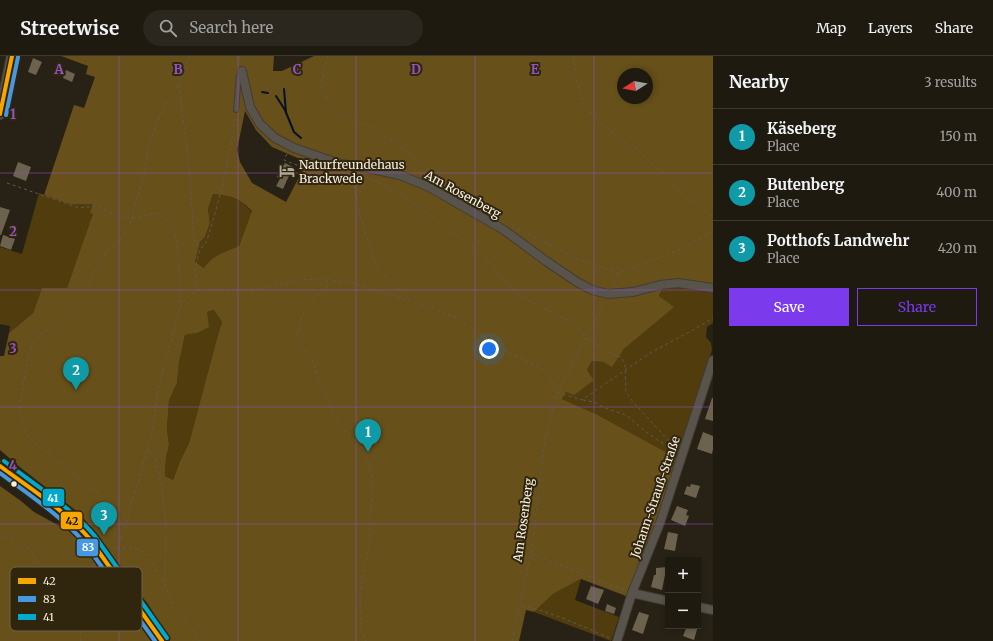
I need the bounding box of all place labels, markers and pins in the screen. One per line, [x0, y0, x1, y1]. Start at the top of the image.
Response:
place label: Naturfreundehaus Brackwede [299, 157, 405, 186]
hotel icon: Naturfreundehaus Brackwede [278, 162, 296, 180]
pin: 2 [63, 357, 89, 390]
pin: 1 [355, 419, 381, 452]
unlabelled marker [9, 479, 19, 489]
pin: 3 [91, 502, 117, 535]

